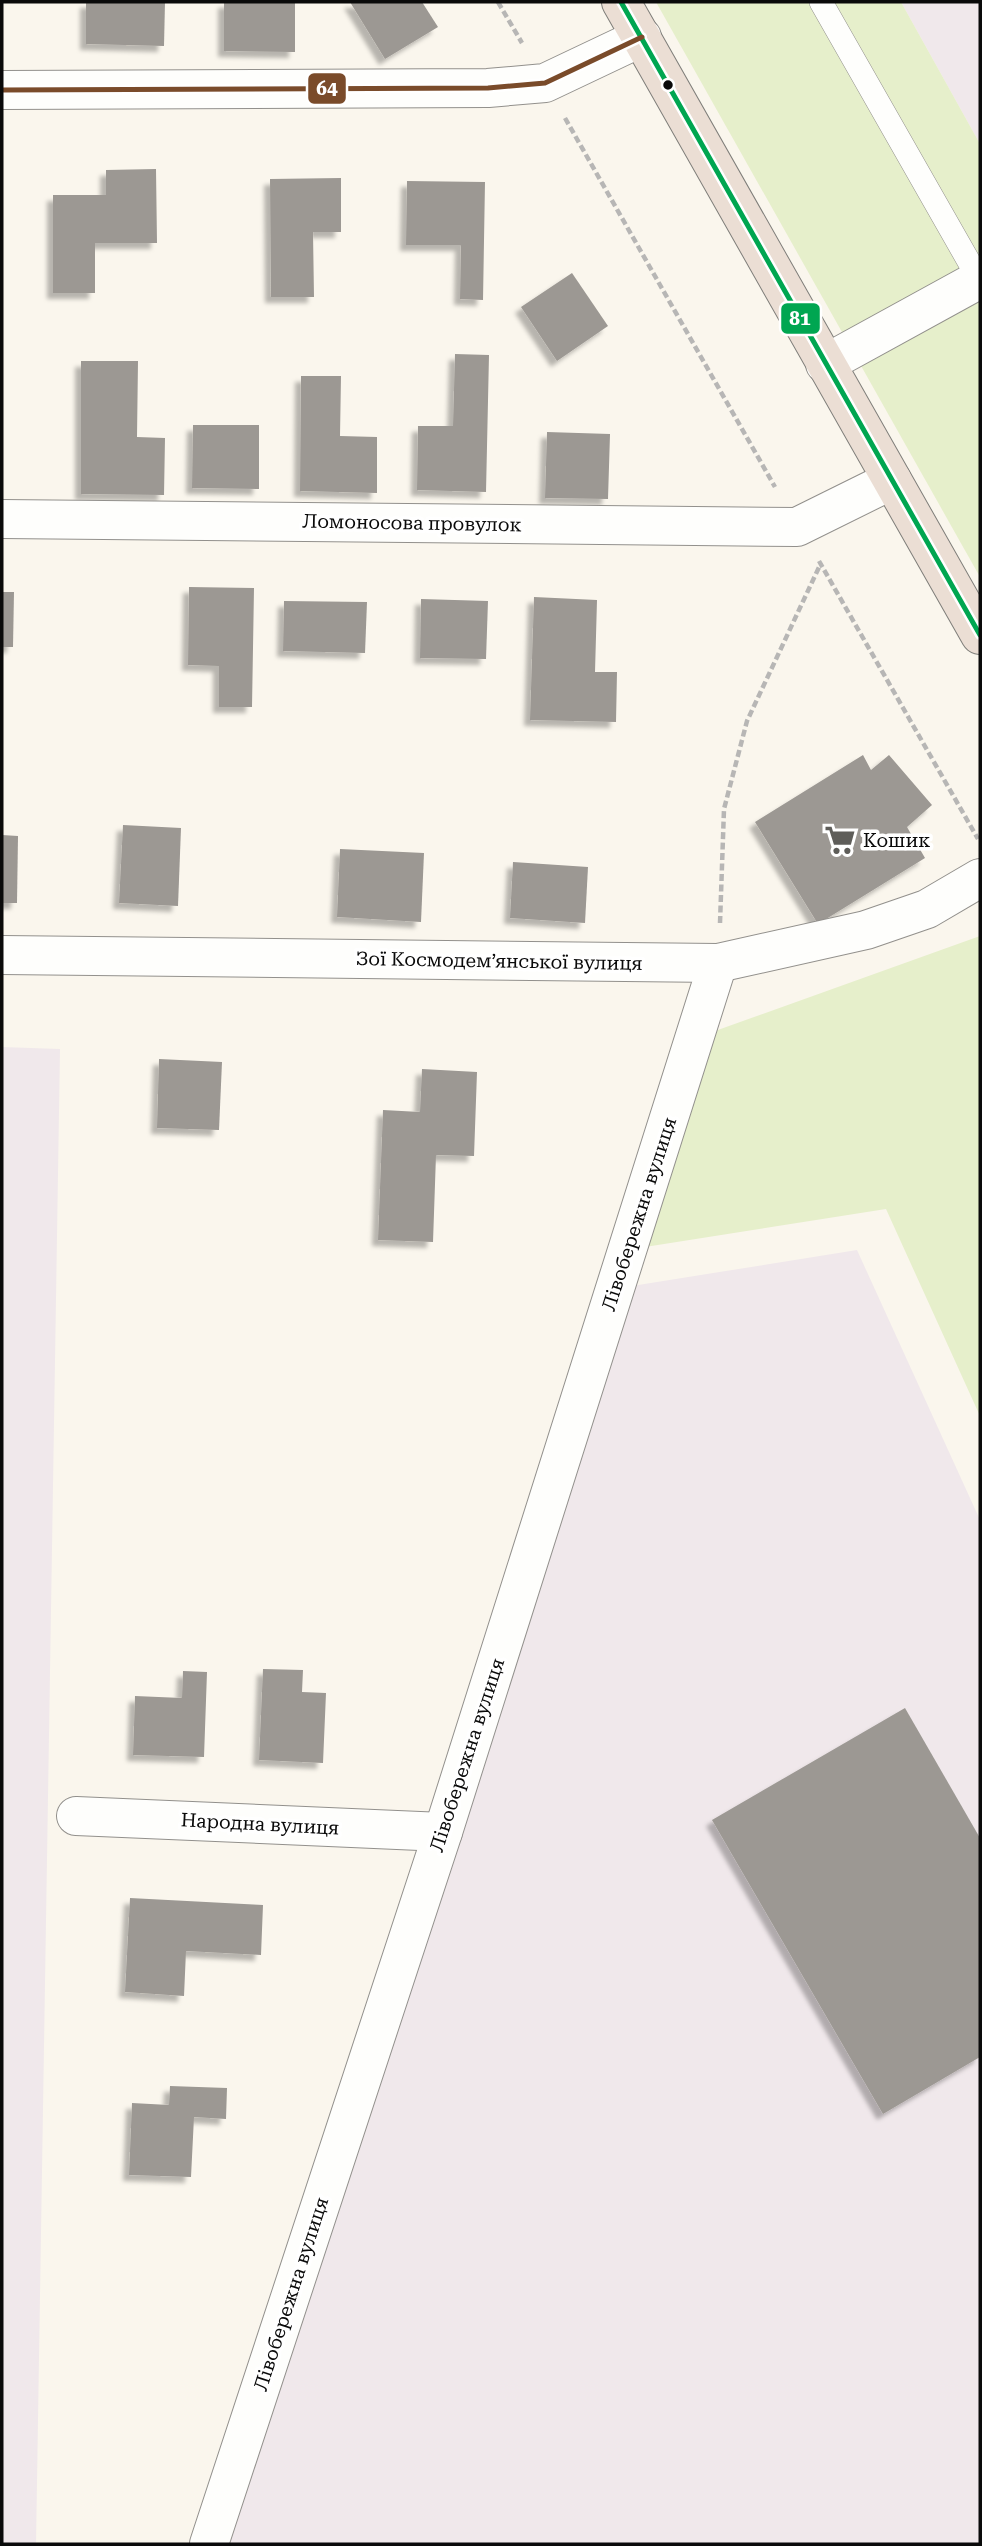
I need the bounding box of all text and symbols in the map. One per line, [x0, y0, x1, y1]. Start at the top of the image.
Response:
line badge: 64 [307, 72, 347, 105]
text: 64 [316, 77, 338, 100]
unlabelled marker [661, 78, 675, 92]
line badge: 81 [780, 302, 821, 335]
text: 81 [789, 307, 811, 330]
street label: Ломоносова провулок [302, 510, 522, 536]
supermarket icon: Кошик [823, 823, 857, 857]
place label: Кошик [863, 829, 930, 852]
street label: Зої Космодем’янської вулиця [355, 947, 643, 975]
street label: Лівобережна вулиця [597, 1114, 681, 1314]
street label: Лівобережна вулиця [425, 1655, 509, 1855]
street label: Народна вулиця [180, 1808, 340, 1840]
street label: Лівобережна вулиця [249, 2194, 333, 2394]

